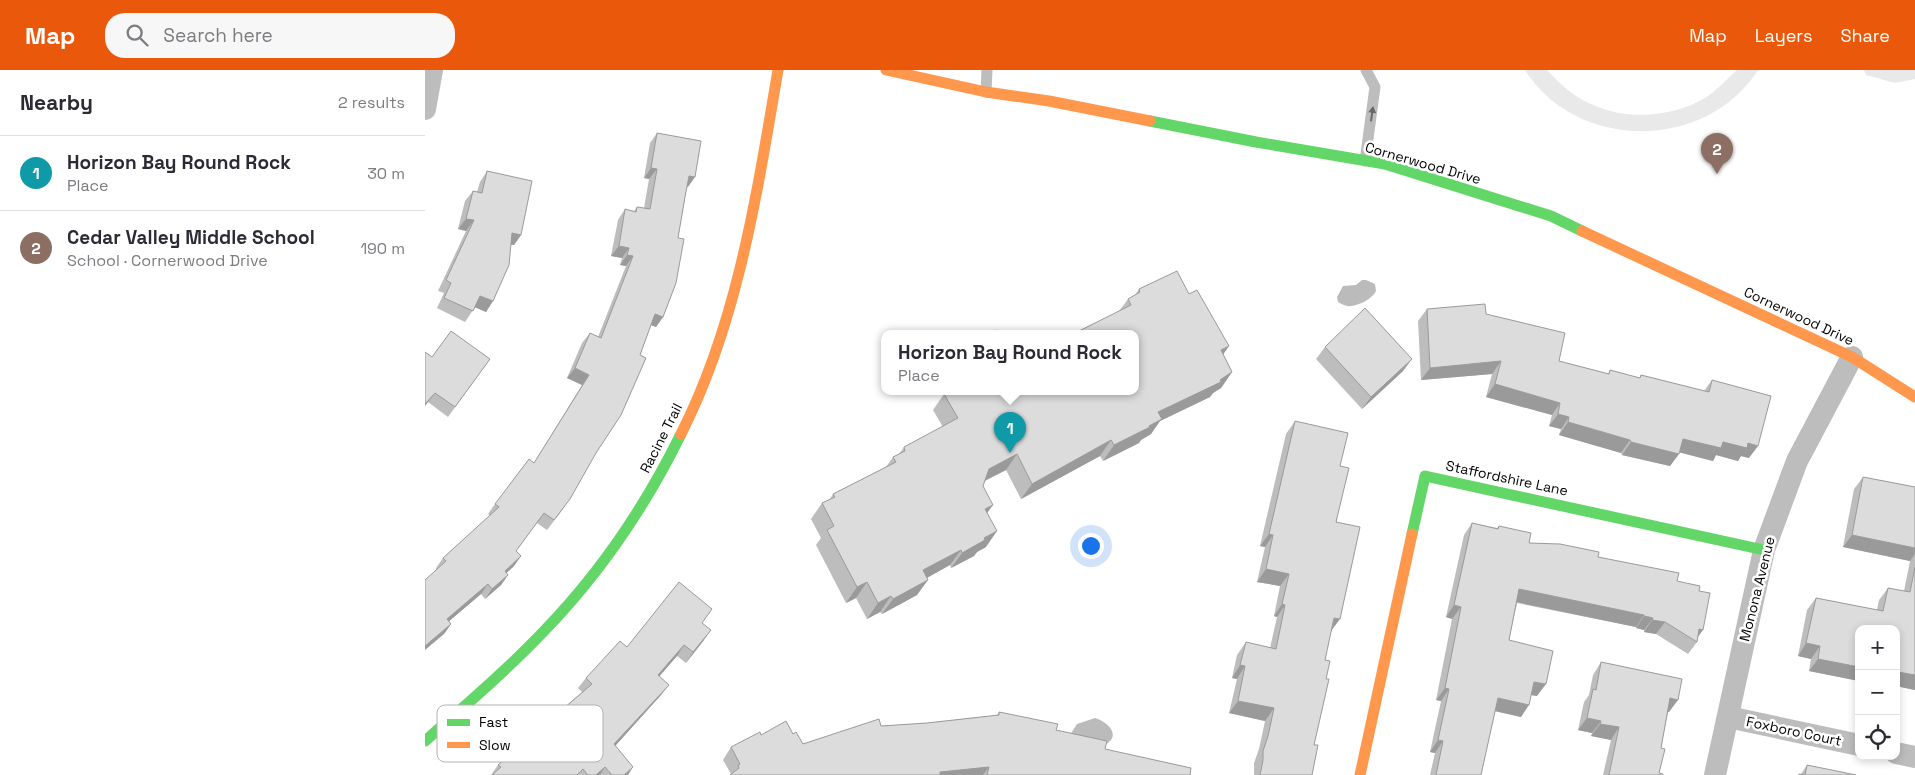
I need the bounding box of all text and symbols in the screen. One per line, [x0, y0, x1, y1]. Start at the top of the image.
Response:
search box [105, 13, 455, 58]
text: Map [25, 20, 75, 51]
icon: search [123, 21, 151, 49]
text: Search here [163, 23, 273, 48]
text: Map [1689, 24, 1727, 47]
text: Layers [1755, 24, 1812, 47]
text: Share [1840, 24, 1890, 47]
text: Nearby [20, 89, 93, 116]
text: 2 results [338, 92, 405, 113]
one-way arrow [1368, 106, 1376, 122]
pin: 2 [1701, 133, 1733, 174]
street label: Cornerwood Drive [1363, 138, 1483, 188]
text: Horizon Bay Round Rock [67, 150, 291, 175]
text: 1 [32, 163, 40, 184]
text: 30 m [367, 163, 405, 184]
text: Place [67, 175, 109, 196]
text: Cedar Valley Middle School [67, 225, 315, 250]
text: 2 [31, 238, 41, 259]
text: 190 m [360, 238, 405, 259]
text: School · Cornerwood Drive [67, 250, 268, 271]
street label: Cornerwood Drive [1741, 283, 1857, 349]
popup [881, 330, 1139, 395]
text: Horizon Bay Round Rock [898, 340, 1122, 365]
text: Place [898, 365, 940, 386]
street label: Racine Trail [636, 400, 686, 476]
pin: 1 [994, 412, 1026, 453]
street label: Staffordshire Lane [1444, 456, 1570, 500]
your location [1078, 533, 1104, 559]
street label: Monona Avenue [1735, 535, 1779, 643]
map controls [1855, 625, 1900, 760]
button: + [1855, 625, 1900, 670]
button: − [1855, 670, 1900, 715]
legend [437, 705, 603, 762]
street label: Foxboro Court [1745, 712, 1843, 750]
text: Fast [479, 713, 508, 731]
button: locate [1855, 715, 1900, 760]
text: Slow [479, 736, 511, 754]

